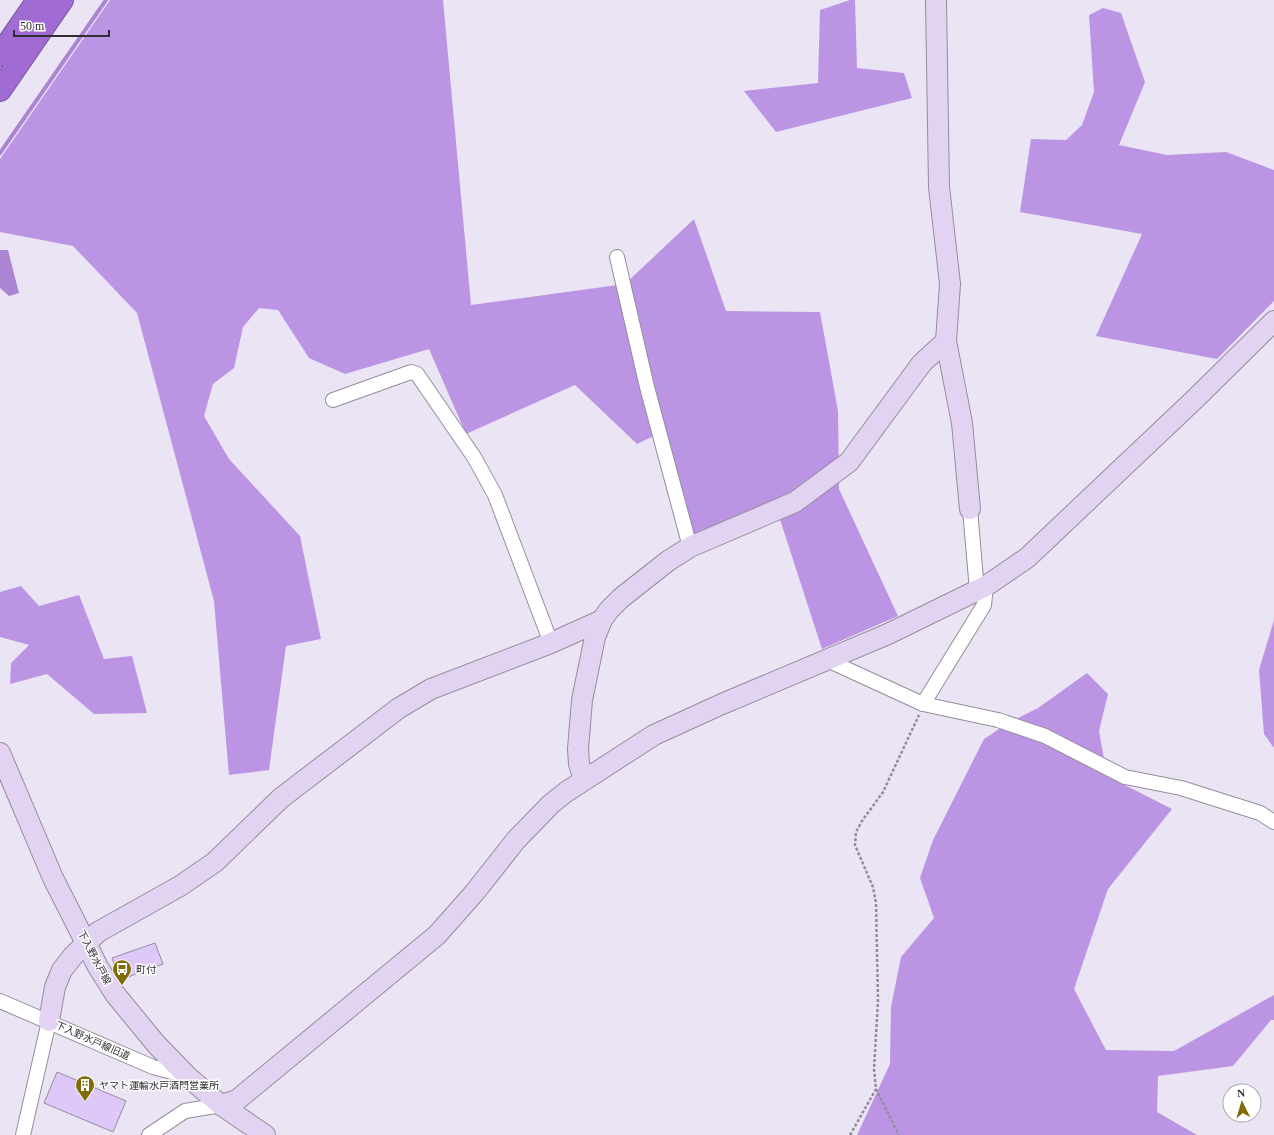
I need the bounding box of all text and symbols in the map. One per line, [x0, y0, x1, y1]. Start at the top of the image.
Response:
scale bar [14, 12, 109, 38]
text: 50 m [20, 19, 45, 33]
street label: 下入野水戸線 [76, 928, 113, 986]
bus stop icon: 町付 [111, 958, 133, 986]
place label: 町付 [136, 964, 156, 975]
street label: 下入野水戸線旧道 [54, 1019, 132, 1062]
building icon: ヤマト運輸水戸酒門営業所 [74, 1074, 96, 1102]
place label: ヤマト運輸水戸酒門営業所 [99, 1080, 219, 1091]
north arrow [1222, 1083, 1262, 1123]
text: N [1237, 1087, 1246, 1099]

